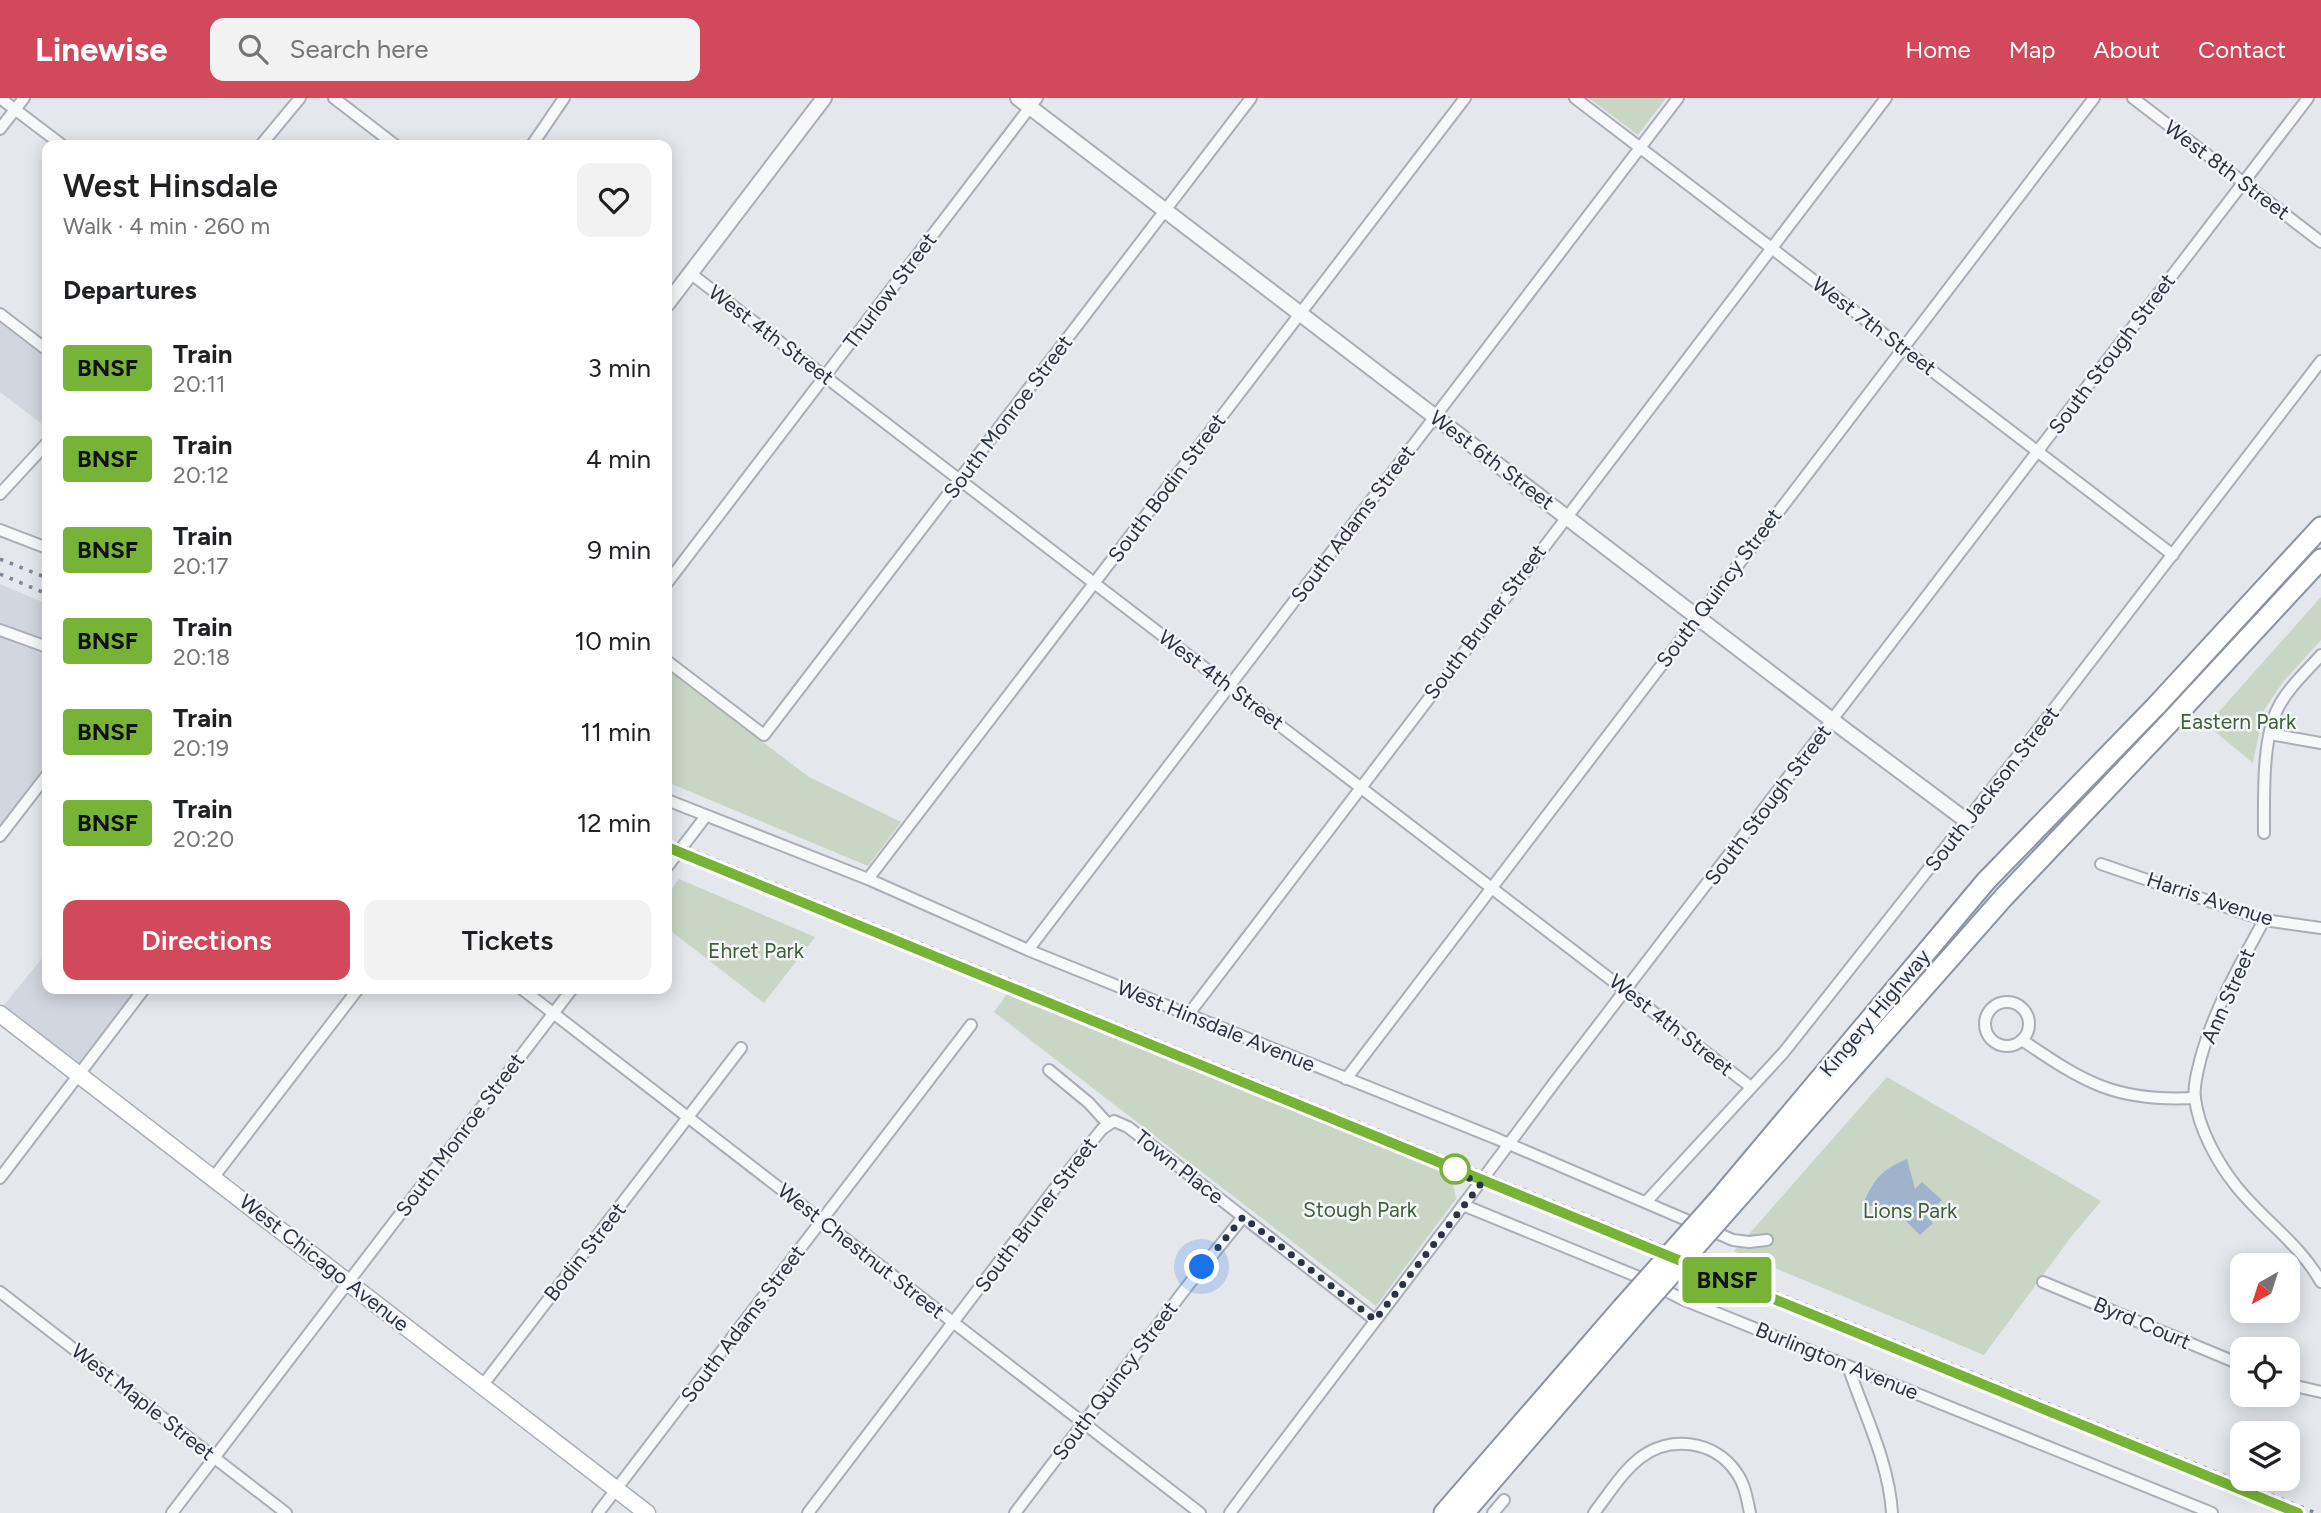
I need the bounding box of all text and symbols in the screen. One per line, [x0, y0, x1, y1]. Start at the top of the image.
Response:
search box [210, 18, 700, 81]
text: Linewise [35, 30, 168, 69]
icon: search [234, 30, 272, 68]
text: Search here [290, 33, 428, 65]
text: Home [1905, 35, 1971, 64]
text: Map [2009, 35, 2055, 64]
text: About [2093, 35, 2160, 64]
text: Contact [2198, 35, 2286, 64]
street label: West 8th Street [2160, 114, 2295, 225]
button: heart [577, 163, 651, 237]
text: West Hinsdale [63, 166, 278, 205]
text: Walk · 4 min · 260 m [63, 212, 270, 240]
street label: Thurlow Street [838, 228, 941, 354]
street label: South Stough Street [2043, 269, 2180, 439]
street label: West 7th Street [1807, 271, 1941, 380]
text: Departures [63, 274, 197, 306]
street label: West 4th Street [704, 279, 839, 390]
street label: South Monroe Street [938, 330, 1077, 503]
text: Train [173, 338, 233, 370]
text: 3 min [588, 352, 651, 384]
text: BNSF [77, 353, 138, 382]
text: 20:11 [173, 370, 226, 398]
street label: West 6th Street [1425, 405, 1559, 515]
street label: South Bodin Street [1103, 408, 1231, 567]
text: Train [173, 429, 233, 461]
street label: South Adams Street [1285, 440, 1420, 607]
text: 4 min [586, 443, 651, 475]
text: BNSF [77, 444, 138, 473]
text: 20:12 [173, 461, 229, 489]
street label: South Quincy Street [1651, 503, 1787, 672]
text: Train [173, 520, 233, 552]
text: 9 min [587, 534, 651, 566]
text: BNSF [77, 535, 138, 564]
street label: South Bruner Street [1418, 539, 1551, 704]
text: 20:17 [173, 552, 228, 580]
text: Train [173, 611, 233, 643]
street label: West 4th Street [1154, 624, 1289, 735]
text: 10 min [575, 625, 651, 657]
text: BNSF [77, 626, 138, 655]
text: 20:18 [173, 643, 230, 671]
street label: South Jackson Street [1919, 701, 2064, 876]
text: Train [173, 702, 233, 734]
park label: Eastern Park [2180, 709, 2297, 734]
text: 11 min [580, 716, 651, 748]
text: BNSF [77, 717, 138, 746]
street label: South Stough Street [1699, 720, 1836, 890]
text: 20:19 [173, 734, 229, 762]
text: Train [173, 793, 233, 825]
text: 12 min [577, 807, 651, 839]
text: BNSF [77, 808, 138, 837]
text: 20:20 [173, 825, 234, 853]
street label: Harris Avenue [2144, 866, 2277, 931]
button: Directions [63, 900, 350, 980]
button: Tickets [364, 900, 651, 980]
park label: Ehret Park [708, 938, 805, 963]
street label: Kingery Highway [1814, 944, 1935, 1082]
street label: Ann Street [2195, 944, 2260, 1047]
street label: West 4th Street [1604, 968, 1738, 1081]
street label: West Hinsdale Avenue [1114, 974, 1319, 1077]
street label: South Monroe Street [390, 1048, 529, 1221]
street label: Town Place [1130, 1124, 1229, 1209]
street label: South Bruner Street [969, 1132, 1102, 1297]
unlabelled marker [1440, 1154, 1470, 1184]
street label: West Chestnut Street [773, 1178, 950, 1324]
street label: West Chicago Avenue [235, 1189, 414, 1337]
park label: Stough Park [1303, 1197, 1418, 1222]
street label: Bodin Street [538, 1198, 631, 1306]
park label: Lions Park [1863, 1198, 1958, 1223]
street label: South Adams Street [675, 1240, 810, 1407]
your location [1184, 1249, 1219, 1284]
north arrow [2230, 1253, 2300, 1323]
map controls [2230, 1253, 2300, 1491]
line badge: BNSF [1678, 1257, 1776, 1303]
text: BNSF [1696, 1265, 1758, 1294]
street label: Byrd Court [2090, 1291, 2194, 1354]
street label: South Quincy Street [1047, 1296, 1183, 1465]
street label: Burlington Avenue [1752, 1317, 1922, 1405]
button: locate [2230, 1337, 2300, 1407]
street label: West Maple Street [67, 1338, 220, 1465]
button: layers [2230, 1421, 2300, 1491]

